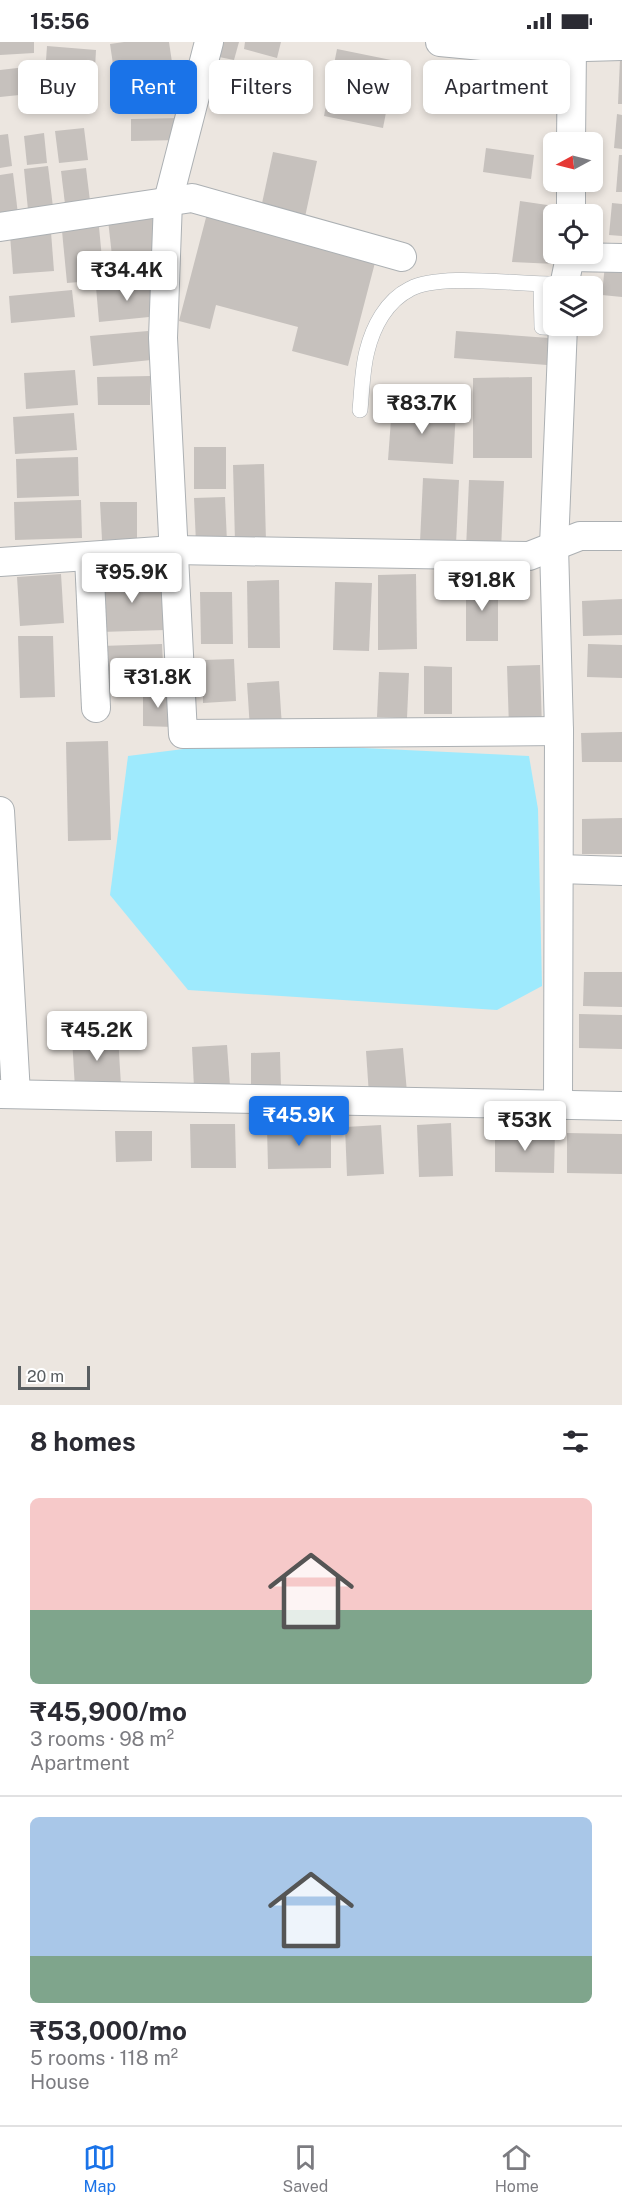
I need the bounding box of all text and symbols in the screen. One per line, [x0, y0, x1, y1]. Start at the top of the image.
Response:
text: 15:56 [30, 8, 90, 34]
chip: Buy [18, 60, 98, 114]
chip: Rent [110, 60, 197, 114]
chip: Filters [209, 60, 313, 114]
chip: New [325, 60, 411, 114]
chip: Apartment [423, 60, 570, 114]
north arrow [543, 132, 603, 192]
map controls [543, 132, 603, 336]
button: locate [543, 204, 603, 264]
pin: ₹34.4K [78, 251, 176, 302]
text: ₹34.4K [91, 258, 163, 282]
button: layers [543, 276, 603, 336]
pin: ₹83.7K [373, 384, 471, 435]
text: ₹83.7K [387, 391, 457, 415]
pin: ₹95.9K [83, 553, 181, 604]
text: ₹95.9K [96, 560, 168, 584]
pin: ₹91.8K [433, 561, 531, 612]
text: ₹91.8K [448, 568, 516, 592]
pin: ₹31.8K [109, 658, 207, 709]
text: ₹31.8K [124, 665, 192, 689]
pin: ₹45.2K [48, 1011, 146, 1062]
text: ₹45.2K [61, 1018, 133, 1042]
pin: ₹45.9K [250, 1096, 348, 1147]
pin: ₹53K [489, 1101, 561, 1152]
text: ₹45.9K [263, 1103, 335, 1127]
text: ₹53K [498, 1108, 552, 1132]
scale bar [18, 1363, 90, 1390]
text: 20 m [27, 1367, 64, 1386]
icon: filters [559, 1425, 592, 1458]
text: 8 homes [30, 1426, 136, 1457]
icon: home [257, 1537, 365, 1645]
text: ₹45,900/mo [30, 1696, 187, 1727]
text: 3 rooms · 98 m² [30, 1727, 174, 1751]
text: Apartment [30, 1751, 130, 1775]
icon: home [257, 1856, 365, 1964]
text: ₹53,000/mo [30, 2015, 187, 2046]
text: 5 rooms · 118 m² [30, 2046, 178, 2070]
text: House [30, 2070, 90, 2094]
tab: Map [83, 2141, 116, 2196]
tab: Saved [283, 2141, 328, 2196]
tab: Home [495, 2141, 539, 2196]

